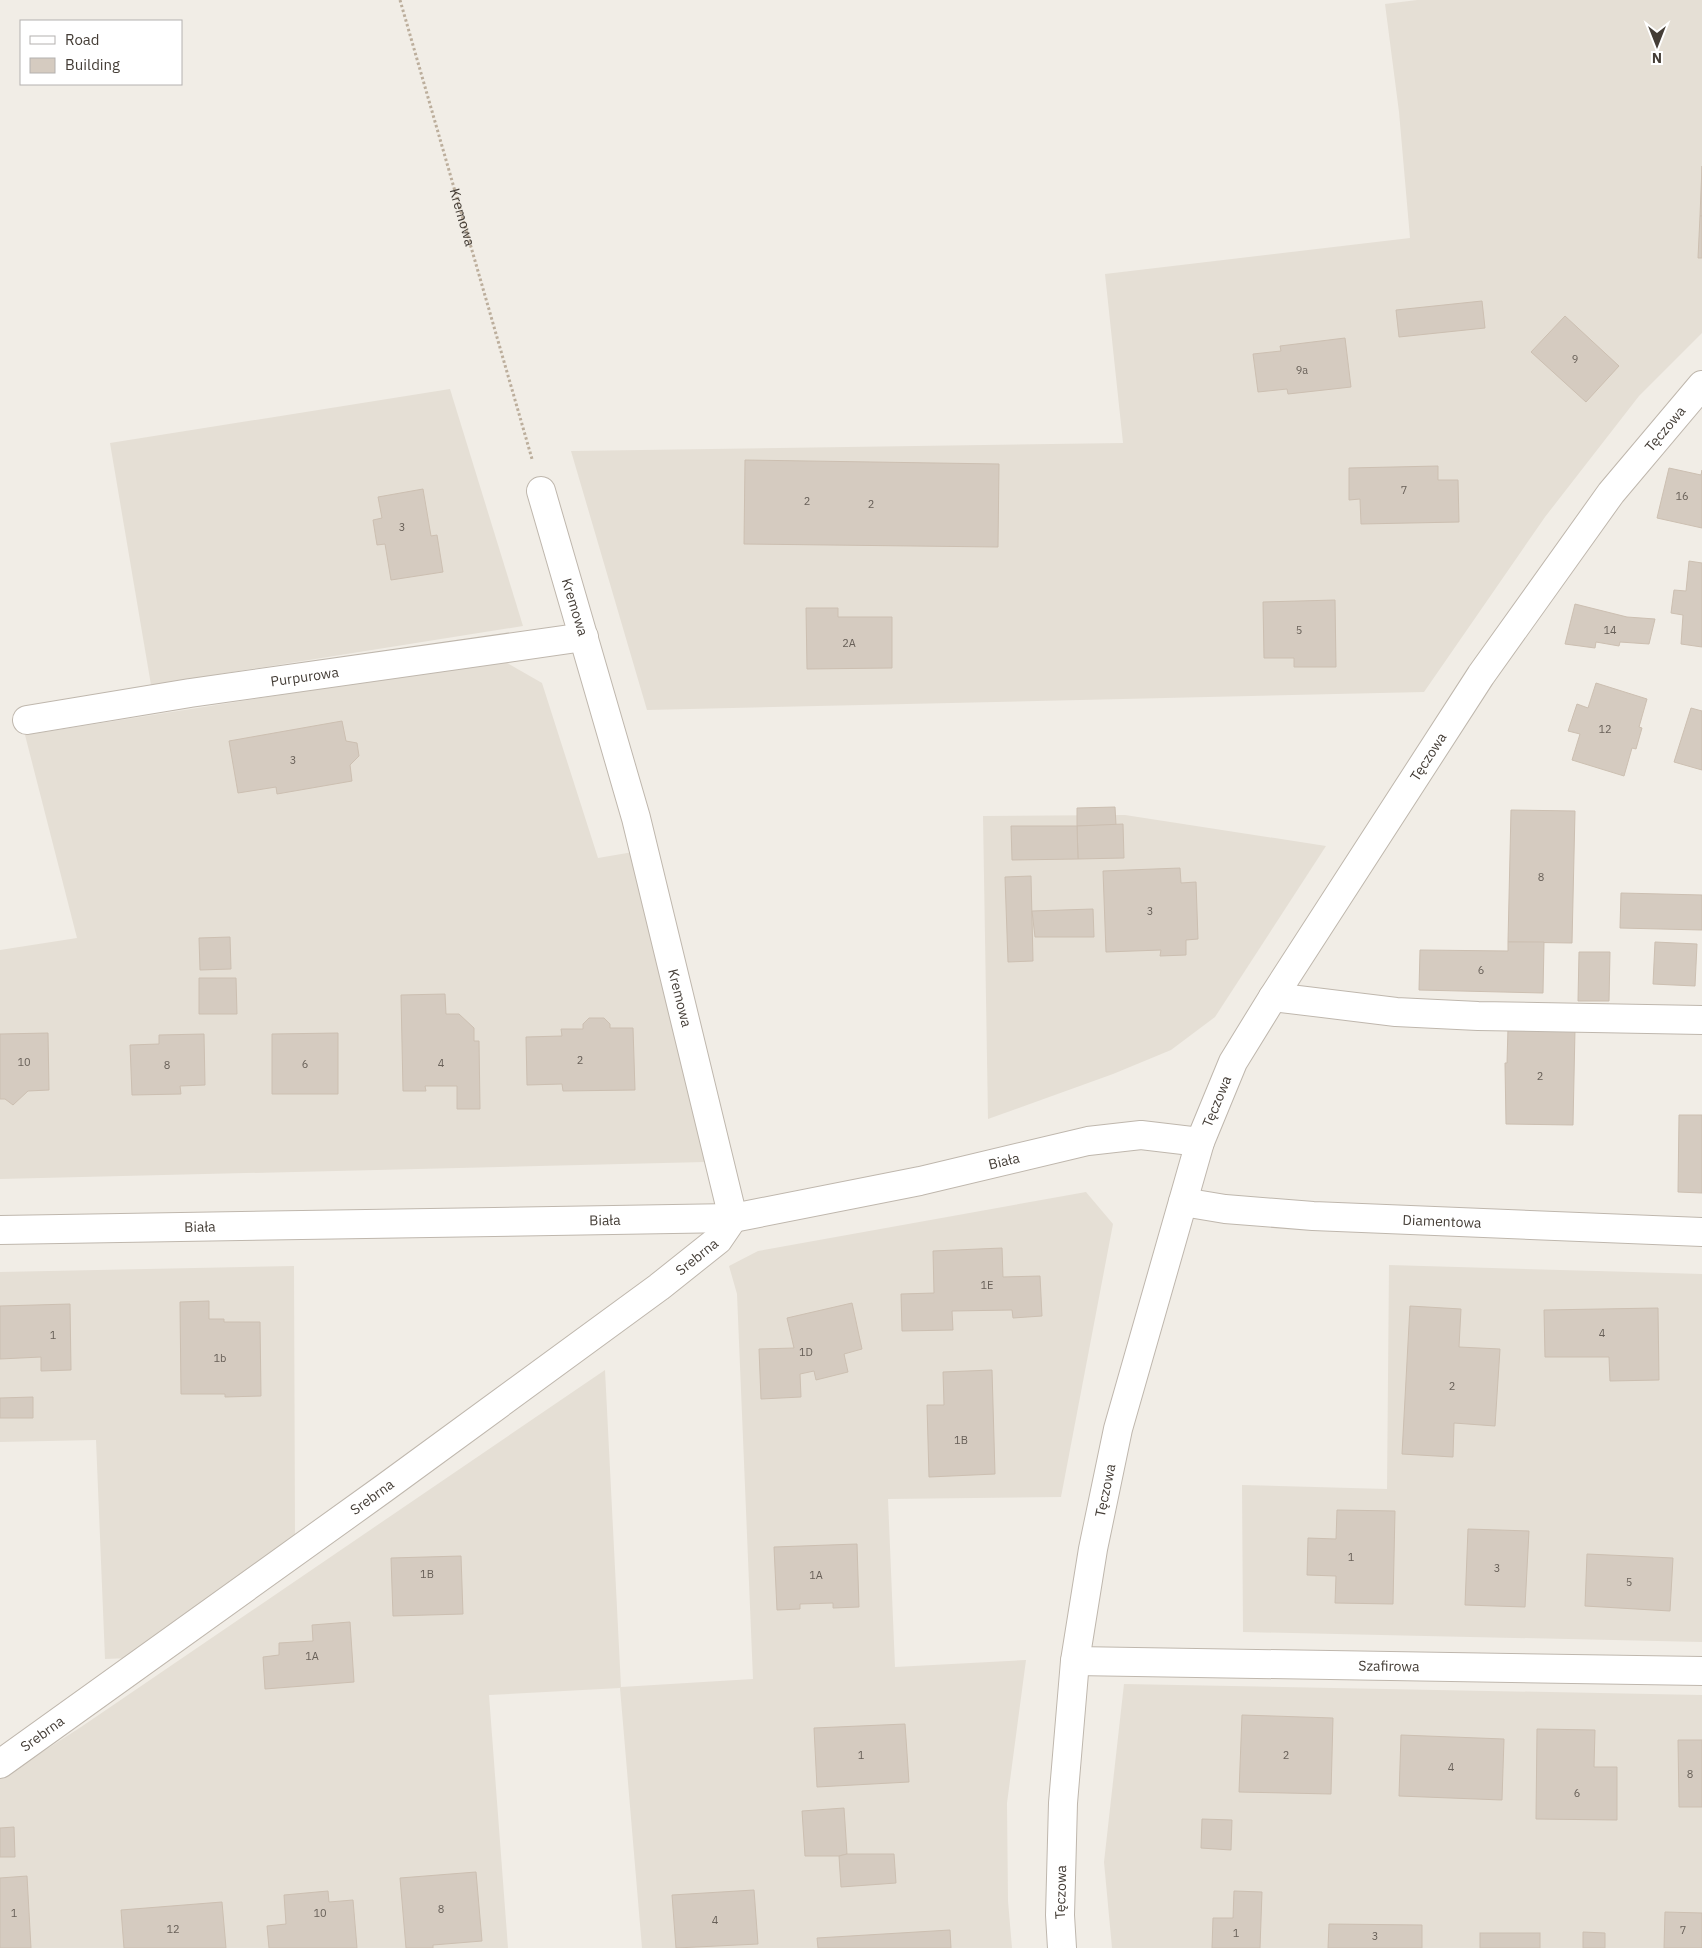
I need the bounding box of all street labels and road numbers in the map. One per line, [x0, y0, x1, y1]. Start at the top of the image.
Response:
street label: Kremowa [446, 186, 479, 249]
street label: Tęczowa [1641, 402, 1690, 455]
street label: Kremowa [558, 576, 592, 639]
street label: Purpurowa [269, 663, 340, 690]
street label: Tęczowa [1406, 729, 1451, 784]
street label: Kremowa [664, 967, 696, 1030]
street label: Tęczowa [1198, 1073, 1236, 1130]
street label: Biała [987, 1148, 1022, 1173]
street label: Biała [589, 1211, 621, 1229]
street label: Diamentowa [1402, 1211, 1482, 1232]
street label: Biała [184, 1217, 216, 1236]
street label: Srebrna [672, 1234, 722, 1279]
street label: Tęczowa [1091, 1461, 1120, 1519]
street label: Srebrna [347, 1475, 398, 1519]
street label: Szafirowa [1358, 1657, 1420, 1676]
street label: Srebrna [17, 1712, 68, 1755]
street label: Tęczowa [1051, 1864, 1070, 1920]

